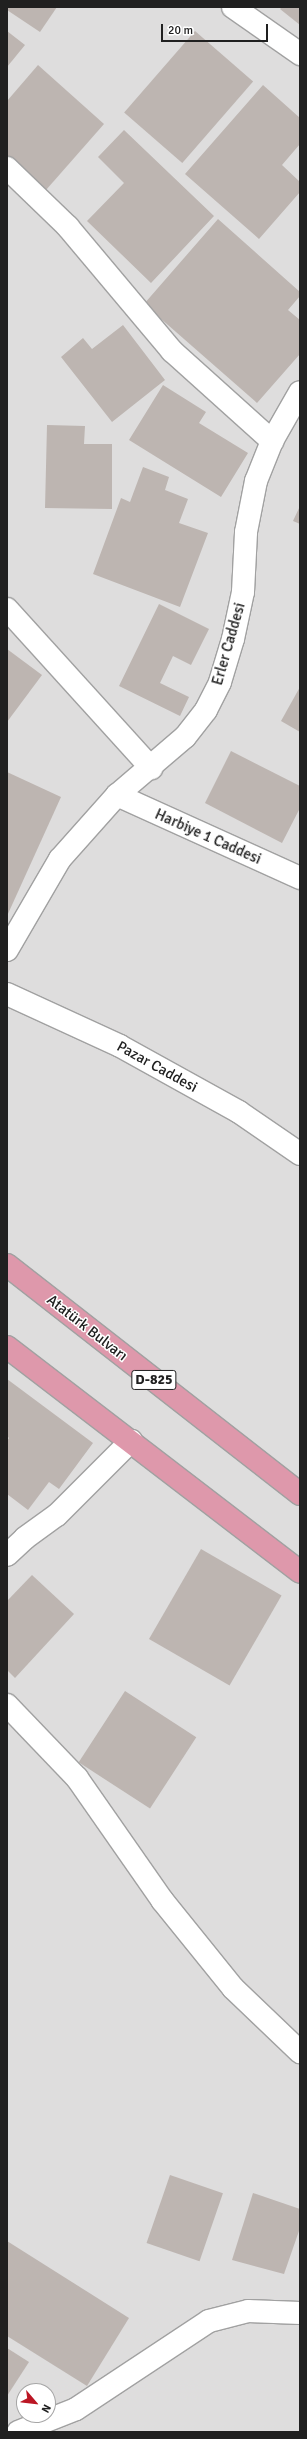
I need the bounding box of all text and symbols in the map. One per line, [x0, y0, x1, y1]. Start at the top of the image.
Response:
scale bar [163, 16, 270, 42]
text: 20 m [168, 23, 193, 38]
street label: Erler Caddesi [209, 601, 249, 687]
street label: Harbiye 1 Caddesi [152, 805, 264, 869]
street label: Pazar Caddesi [114, 1037, 200, 1097]
street label: Atatürk Bulvarı [43, 1291, 131, 1365]
road number: D-825 [131, 1368, 177, 1392]
north arrow [16, 2383, 56, 2423]
text: N [39, 2402, 54, 2415]

